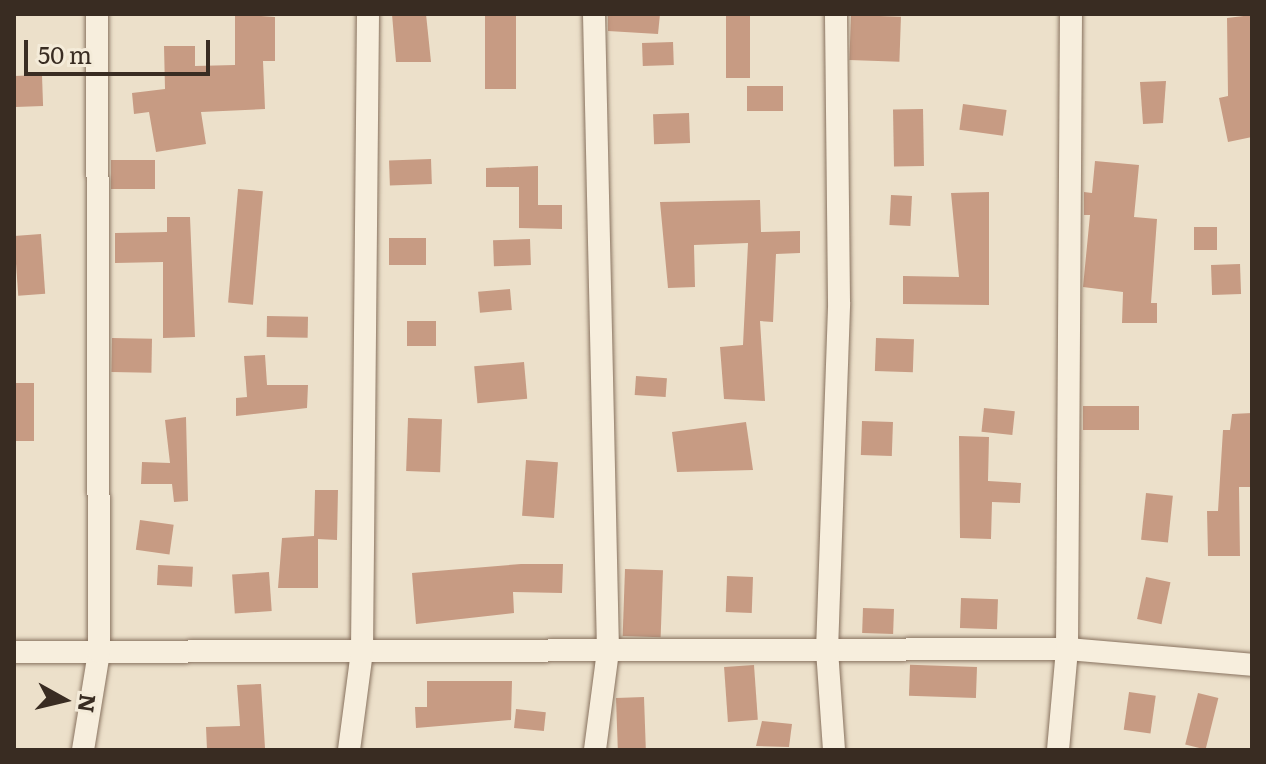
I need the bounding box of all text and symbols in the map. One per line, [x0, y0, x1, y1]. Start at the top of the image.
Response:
scale bar [28, 24, 214, 74]
text: 50 m [38, 36, 92, 71]
north arrow [24, 660, 104, 740]
text: N [71, 692, 106, 715]

